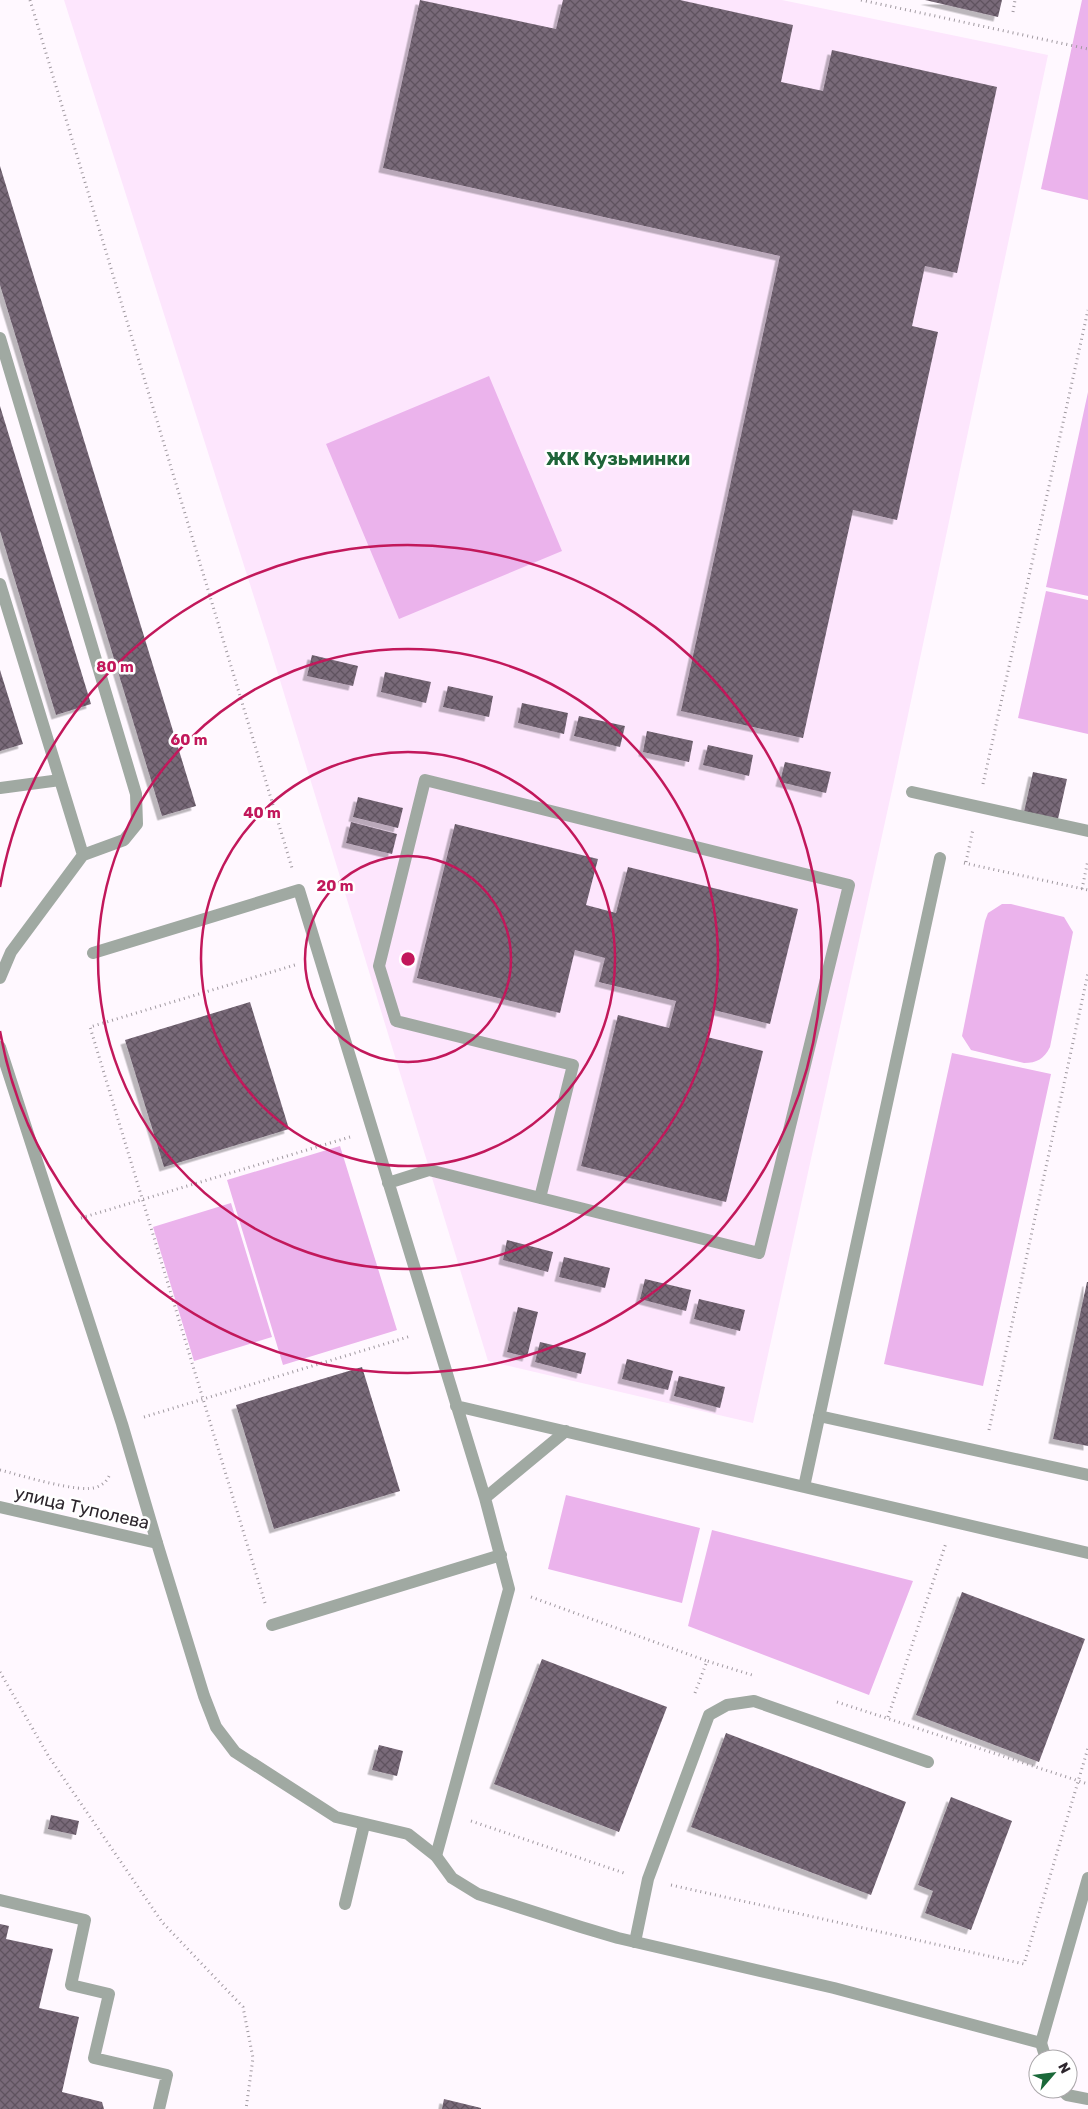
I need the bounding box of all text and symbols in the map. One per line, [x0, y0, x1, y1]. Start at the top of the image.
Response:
district label: ЖК Кузьминки [546, 447, 690, 470]
text: 80 m [96, 658, 134, 676]
text: 60 m [171, 731, 207, 749]
text: 40 m [243, 804, 281, 822]
text: 20 m [317, 877, 353, 895]
centre of rings [399, 950, 417, 968]
street label: улица Туполева [12, 1482, 152, 1534]
north arrow [1028, 2049, 1078, 2099]
text: N [1054, 2060, 1074, 2077]

